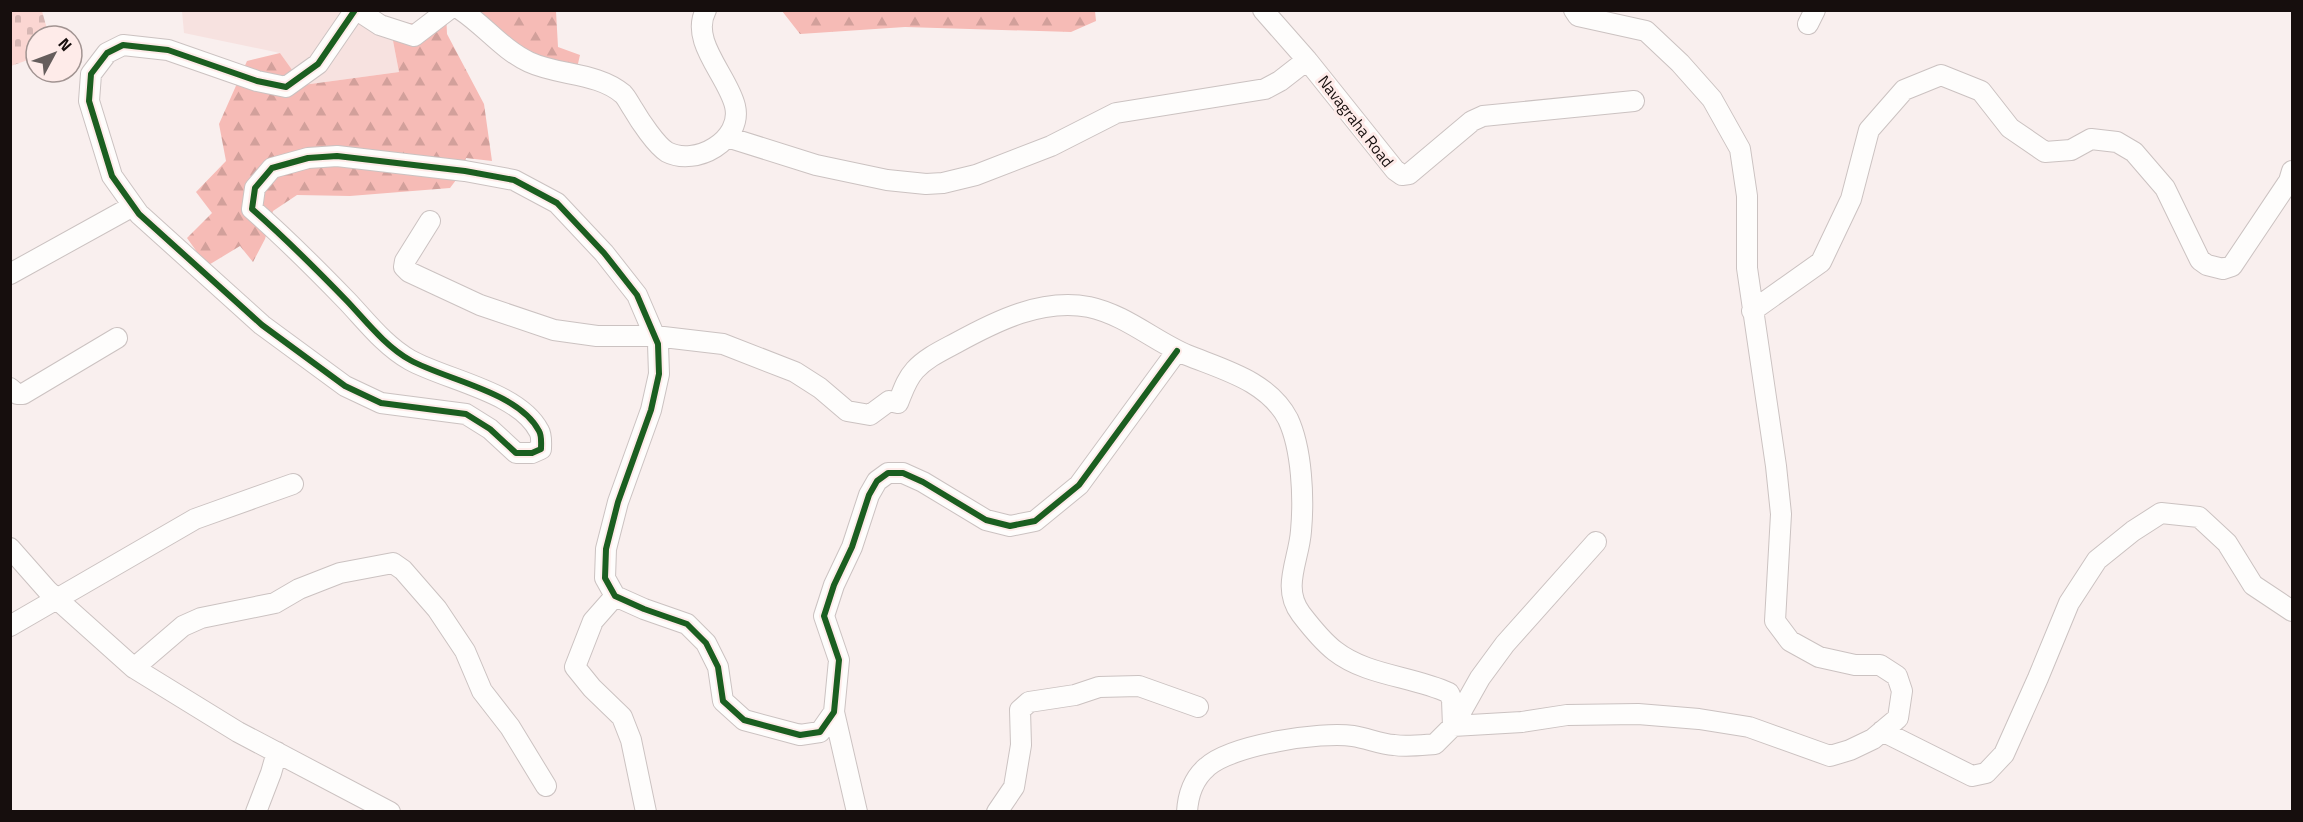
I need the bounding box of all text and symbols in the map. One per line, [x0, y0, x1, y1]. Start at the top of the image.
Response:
north arrow [24, 24, 84, 84]
text: N [53, 32, 78, 56]
street label: Navagraha Road [1312, 70, 1400, 172]

